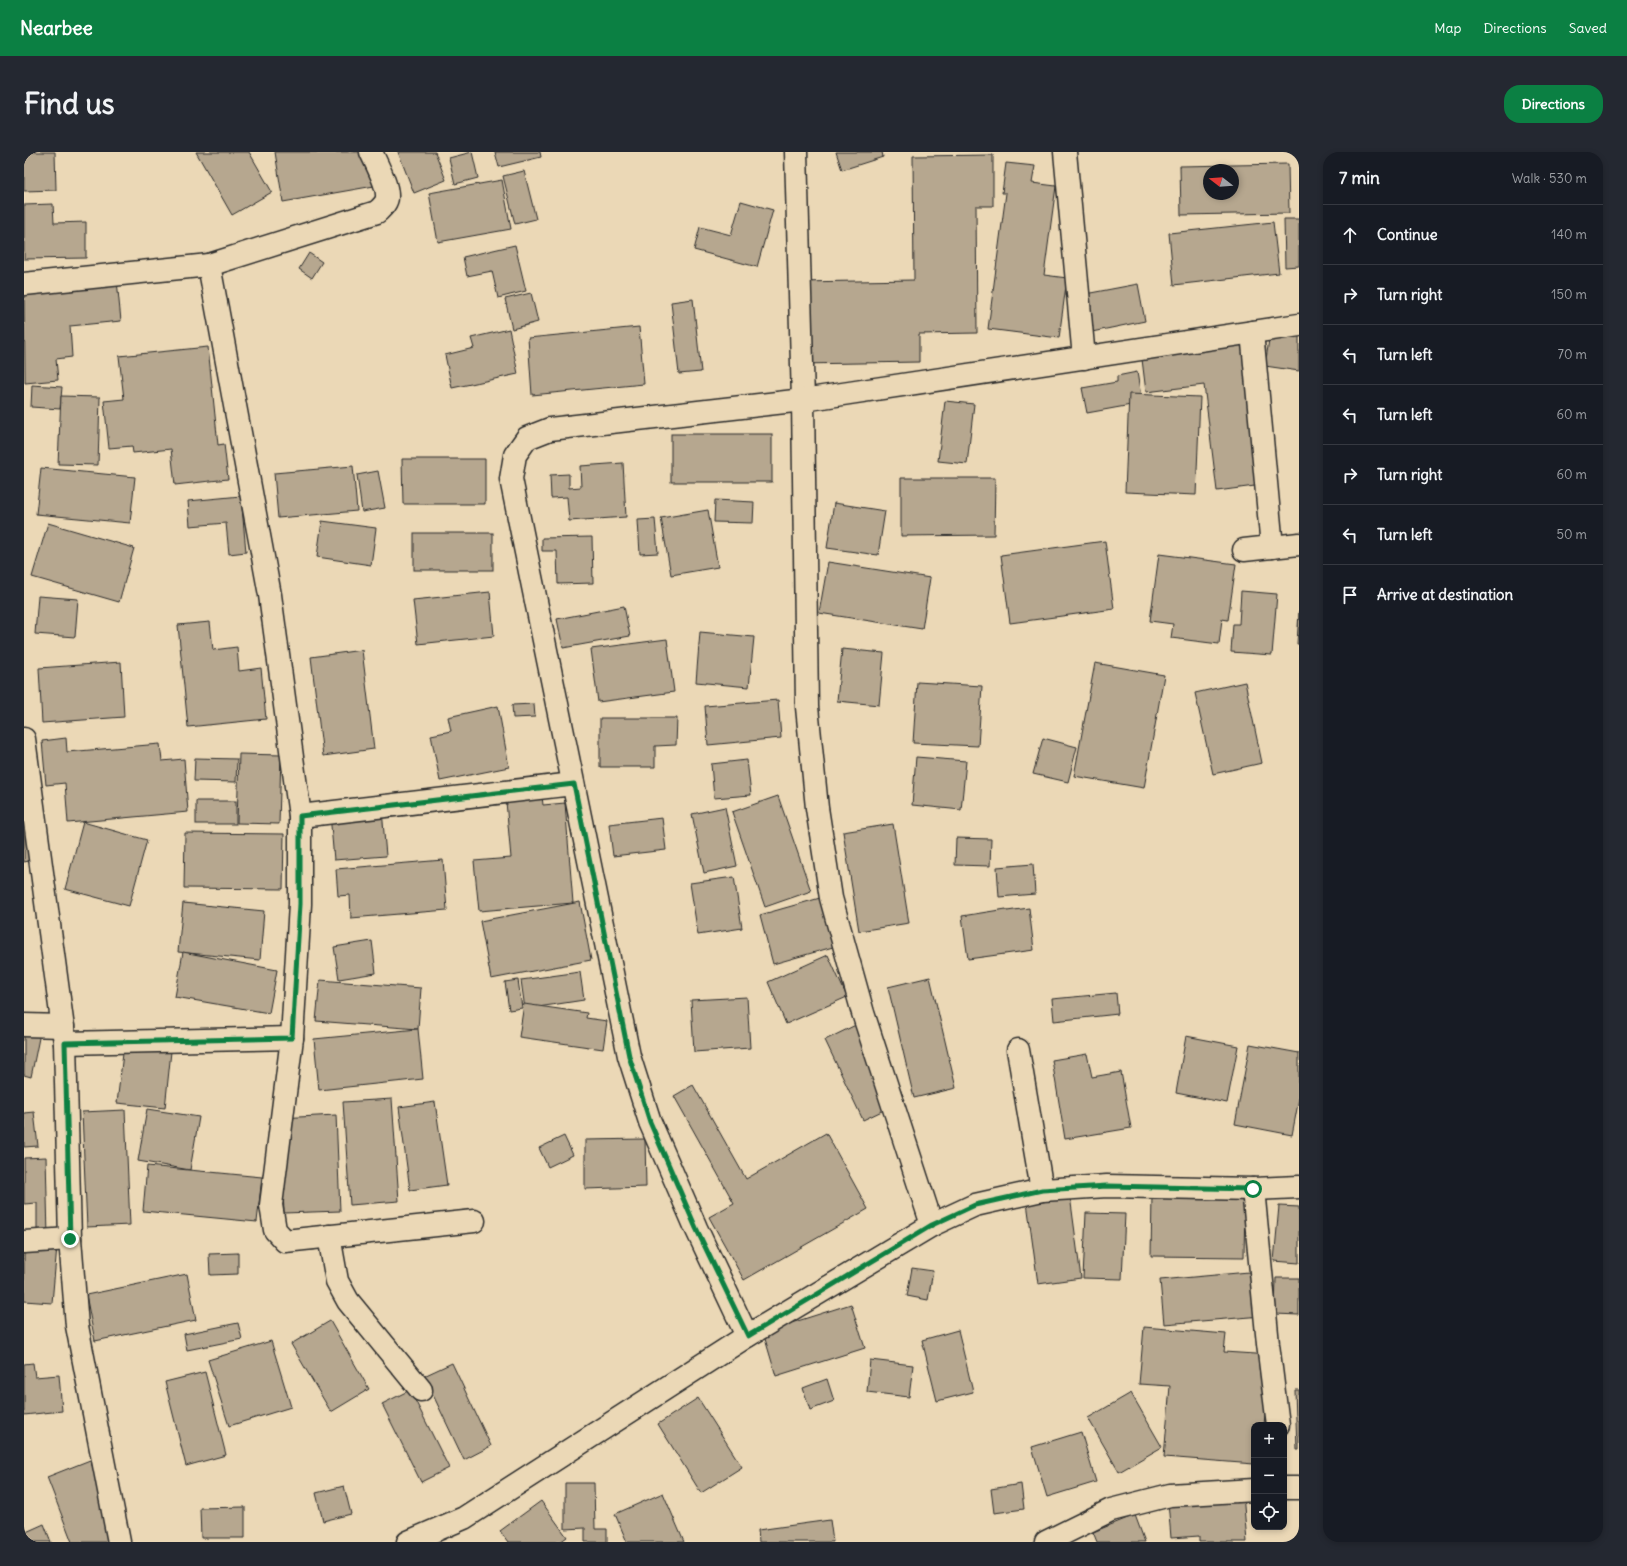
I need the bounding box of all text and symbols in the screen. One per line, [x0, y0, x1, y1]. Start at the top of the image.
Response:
text: Nearbee [20, 16, 93, 40]
text: Map [1434, 19, 1461, 37]
text: Directions [1483, 19, 1547, 37]
text: Saved [1569, 19, 1607, 37]
button: Directions [1504, 85, 1603, 123]
text: Find us [24, 86, 115, 122]
north arrow [1203, 164, 1239, 200]
text: 7 min [1339, 167, 1380, 189]
text: Walk · 530 m [1512, 170, 1587, 187]
icon: ahead [1339, 224, 1361, 246]
text: Continue [1377, 225, 1438, 244]
text: 140 m [1551, 226, 1587, 243]
icon: right [1339, 284, 1361, 306]
text: Turn right [1377, 285, 1442, 304]
text: 150 m [1551, 286, 1587, 303]
icon: left [1339, 344, 1361, 366]
text: Turn left [1377, 345, 1432, 364]
text: 70 m [1558, 346, 1587, 363]
icon: left [1339, 404, 1361, 426]
text: Turn left [1377, 405, 1432, 424]
text: 60 m [1556, 406, 1587, 423]
icon: right [1339, 464, 1361, 486]
text: Turn right [1377, 465, 1442, 484]
text: 60 m [1556, 466, 1587, 483]
icon: left [1339, 524, 1361, 546]
text: Turn left [1377, 525, 1432, 544]
text: 50 m [1556, 526, 1587, 543]
icon: arrive [1339, 584, 1361, 606]
text: Arrive at destination [1377, 585, 1513, 604]
route start [1244, 1180, 1262, 1198]
route end [61, 1230, 79, 1248]
map controls [1251, 1422, 1287, 1530]
button: + [1251, 1422, 1287, 1458]
button: − [1251, 1458, 1287, 1494]
button: locate [1251, 1494, 1287, 1530]

